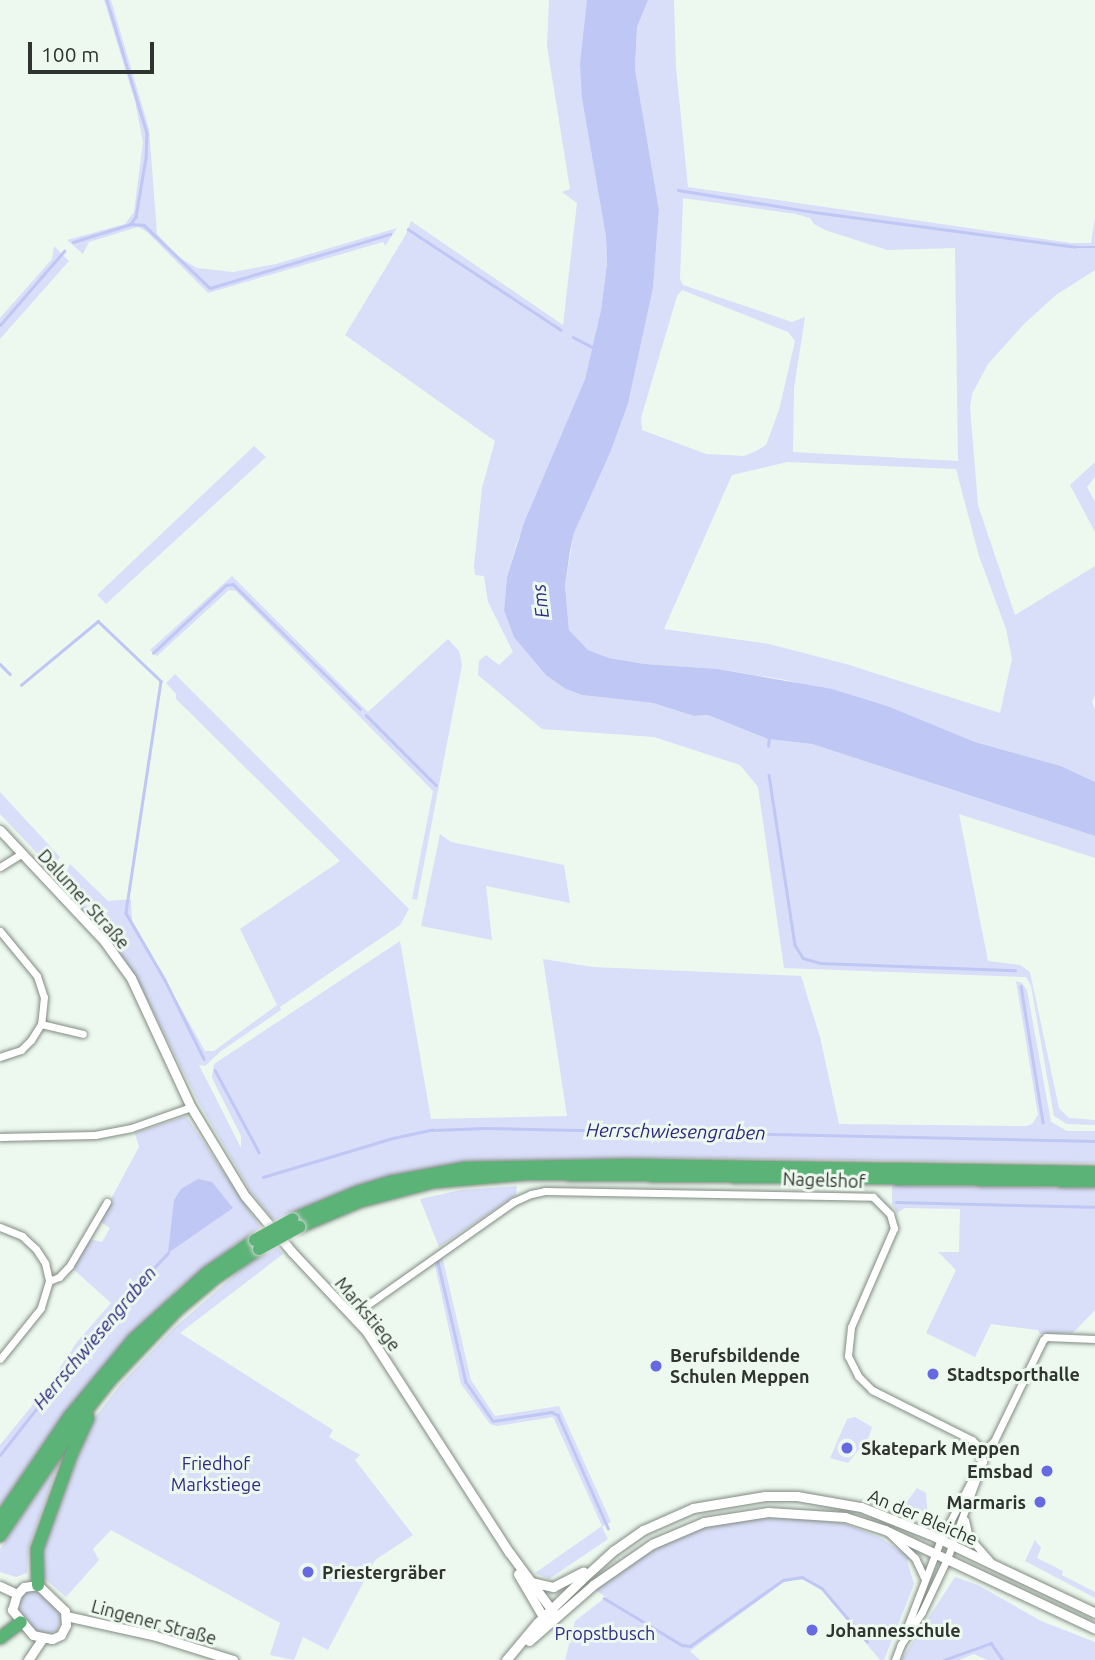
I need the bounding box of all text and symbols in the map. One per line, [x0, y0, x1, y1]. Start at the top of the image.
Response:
scale bar [32, 28, 158, 72]
text: 100 m [41, 42, 99, 66]
water label: Ems [528, 583, 554, 619]
street label: Dalumer Straße [34, 845, 134, 953]
water label: Herrschwiesengraben [586, 1119, 766, 1145]
street label: Nagelshof [782, 1168, 866, 1192]
water label: Herrschwiesengraben [29, 1262, 161, 1414]
street label: Markstiege [331, 1272, 405, 1356]
place label: Berufsbildende Schulen Meppen [670, 1345, 810, 1388]
marker: Berufsbildende Schulen Meppen [648, 1358, 664, 1374]
place label: Stadtsporthalle [947, 1363, 1080, 1385]
marker: Stadtsporthalle [925, 1366, 941, 1382]
place label: Skatepark Meppen [861, 1437, 1020, 1459]
marker: Skatepark Meppen [839, 1440, 855, 1456]
park label: Friedhof Markstiege [171, 1453, 261, 1496]
place label: Emsbad [967, 1460, 1033, 1482]
marker: Emsbad [1039, 1463, 1055, 1479]
street label: An der Bleiche [865, 1484, 981, 1550]
place label: Marmaris [947, 1491, 1026, 1513]
marker: Marmaris [1032, 1494, 1048, 1510]
place label: Priestergräber [322, 1561, 446, 1583]
marker: Priestergräber [300, 1564, 316, 1580]
street label: Lingener Straße [89, 1595, 219, 1649]
place label: Johannesschule [826, 1619, 961, 1641]
park label: Propstbusch [555, 1622, 655, 1644]
marker: Johannesschule [804, 1622, 820, 1638]

